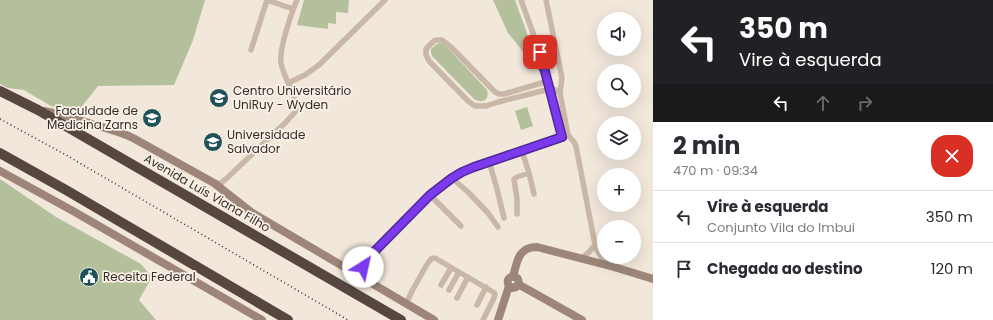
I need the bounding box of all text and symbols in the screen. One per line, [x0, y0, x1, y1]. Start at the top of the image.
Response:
text: 350 m [739, 9, 828, 48]
map controls [597, 12, 641, 264]
button: sound [597, 12, 641, 56]
icon: left [673, 16, 725, 68]
pin [523, 35, 557, 69]
icon: arrive [529, 41, 551, 63]
text: Vire à esquerda [739, 47, 882, 72]
button: search [597, 64, 641, 108]
place label: Centro Universitário UniRuy - Wyden [233, 82, 352, 113]
school or university icon: Centro Universitário UniRuy - Wyden [208, 87, 230, 109]
icon: left [770, 92, 792, 114]
icon: ahead [812, 92, 834, 114]
icon: right [854, 92, 876, 114]
place label: Faculdade de Medicina Zarns [47, 102, 138, 133]
school or university icon: Faculdade de Medicina Zarns [141, 107, 163, 129]
button: layers [597, 116, 641, 160]
place label: Universidade Salvador [227, 126, 305, 157]
text: 2 min [673, 129, 740, 162]
school or university icon: Universidade Salvador [202, 131, 224, 153]
button: close [931, 135, 973, 177]
street label: Avenida Luís Viana Filho [141, 149, 274, 236]
text: 470 m · 09:34 [673, 161, 758, 180]
button: + [597, 168, 641, 212]
text: Vire à esquerda [707, 196, 829, 217]
icon: left [673, 206, 695, 228]
text: 350 m [926, 206, 973, 227]
text: Conjunto Vila do Imbui [707, 218, 855, 237]
button: − [597, 220, 641, 264]
position arrow [342, 246, 384, 288]
icon: arrive [673, 258, 695, 280]
text: Chegada ao destino [707, 258, 863, 279]
text: 120 m [931, 258, 973, 279]
public building icon: Receita Federal [78, 266, 100, 288]
place label: Receita Federal [103, 268, 196, 285]

